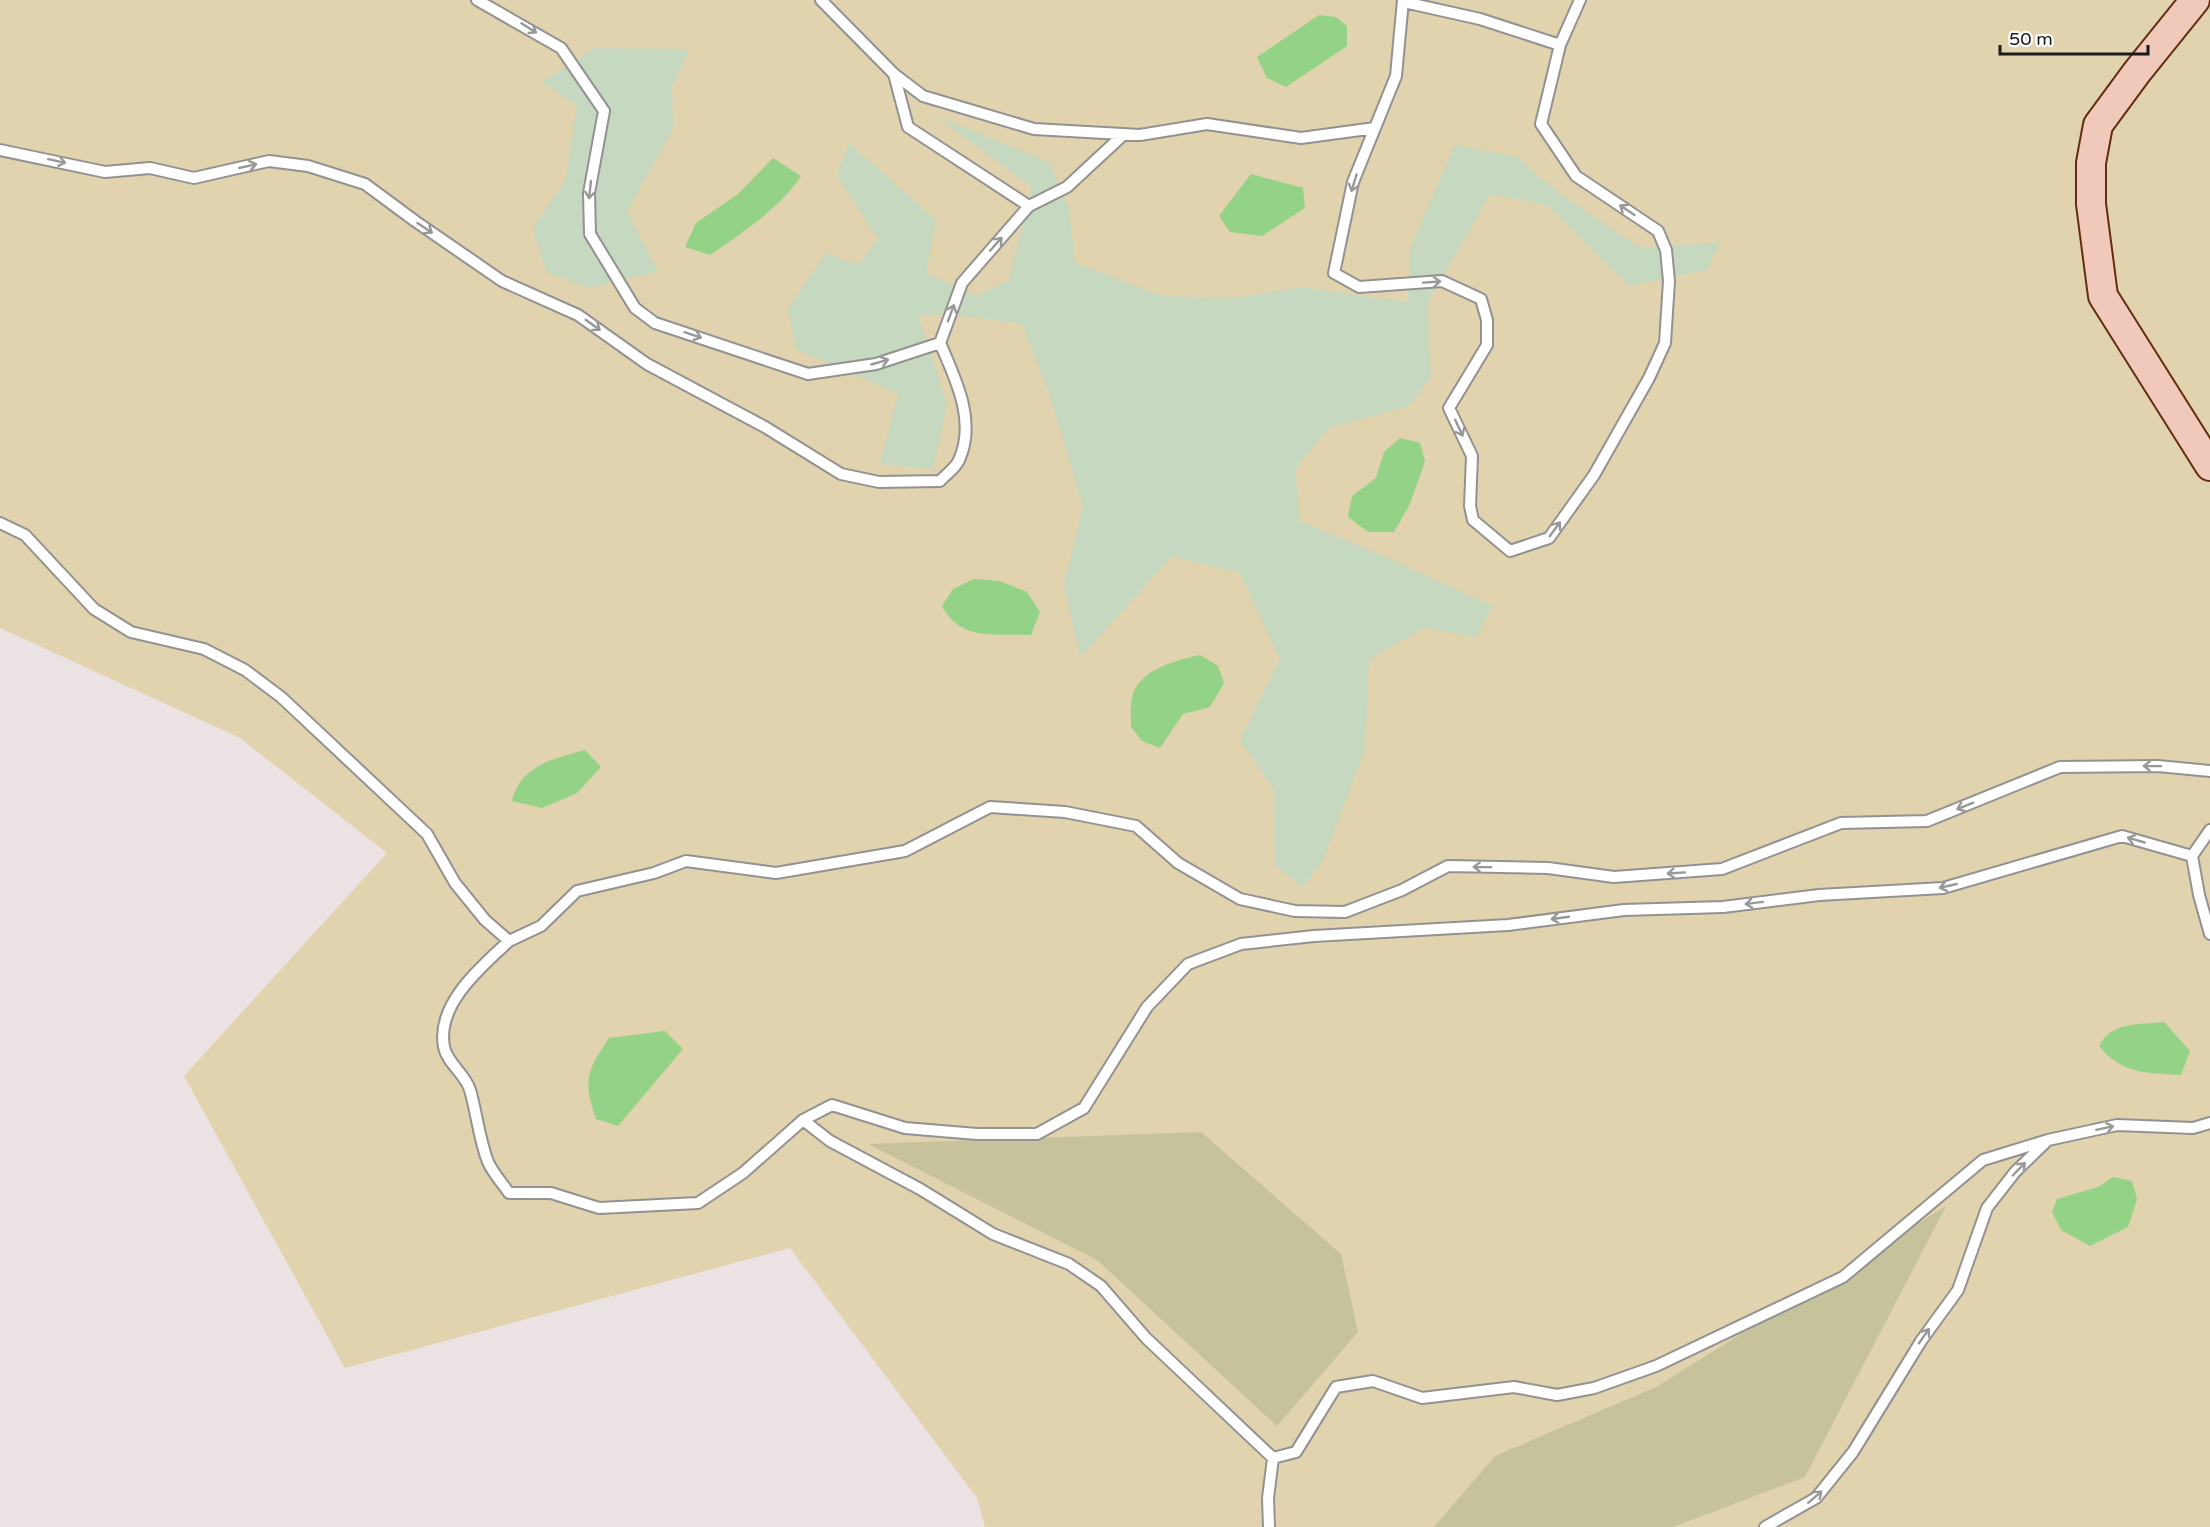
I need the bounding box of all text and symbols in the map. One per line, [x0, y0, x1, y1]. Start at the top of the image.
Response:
scale bar [2000, 18, 2148, 56]
one-way arrow [520, 22, 537, 35]
text: 50 m [2009, 28, 2053, 50]
one-way arrow [48, 156, 67, 168]
one-way arrow [239, 159, 258, 171]
one-way arrow [1348, 173, 1359, 192]
one-way arrow [585, 180, 596, 200]
one-way arrow [1619, 204, 1635, 216]
one-way arrow [416, 222, 433, 234]
one-way arrow [989, 237, 1003, 252]
one-way arrow [1422, 276, 1442, 287]
one-way arrow [946, 304, 957, 323]
one-way arrow [585, 319, 601, 332]
one-way arrow [683, 330, 702, 341]
one-way arrow [870, 356, 889, 367]
one-way arrow [1454, 419, 1465, 437]
one-way arrow [1549, 522, 1561, 538]
one-way arrow [2142, 761, 2162, 772]
one-way arrow [1956, 801, 1974, 812]
one-way arrow [2127, 834, 2146, 845]
one-way arrow [1473, 861, 1493, 872]
one-way arrow [1667, 867, 1687, 878]
one-way arrow [1939, 881, 1958, 893]
one-way arrow [1745, 898, 1765, 909]
one-way arrow [1551, 913, 1571, 924]
one-way arrow [2094, 1122, 2114, 1133]
one-way arrow [2011, 1161, 2026, 1176]
one-way arrow [1918, 1329, 1930, 1345]
one-way arrow [1807, 1490, 1823, 1503]

